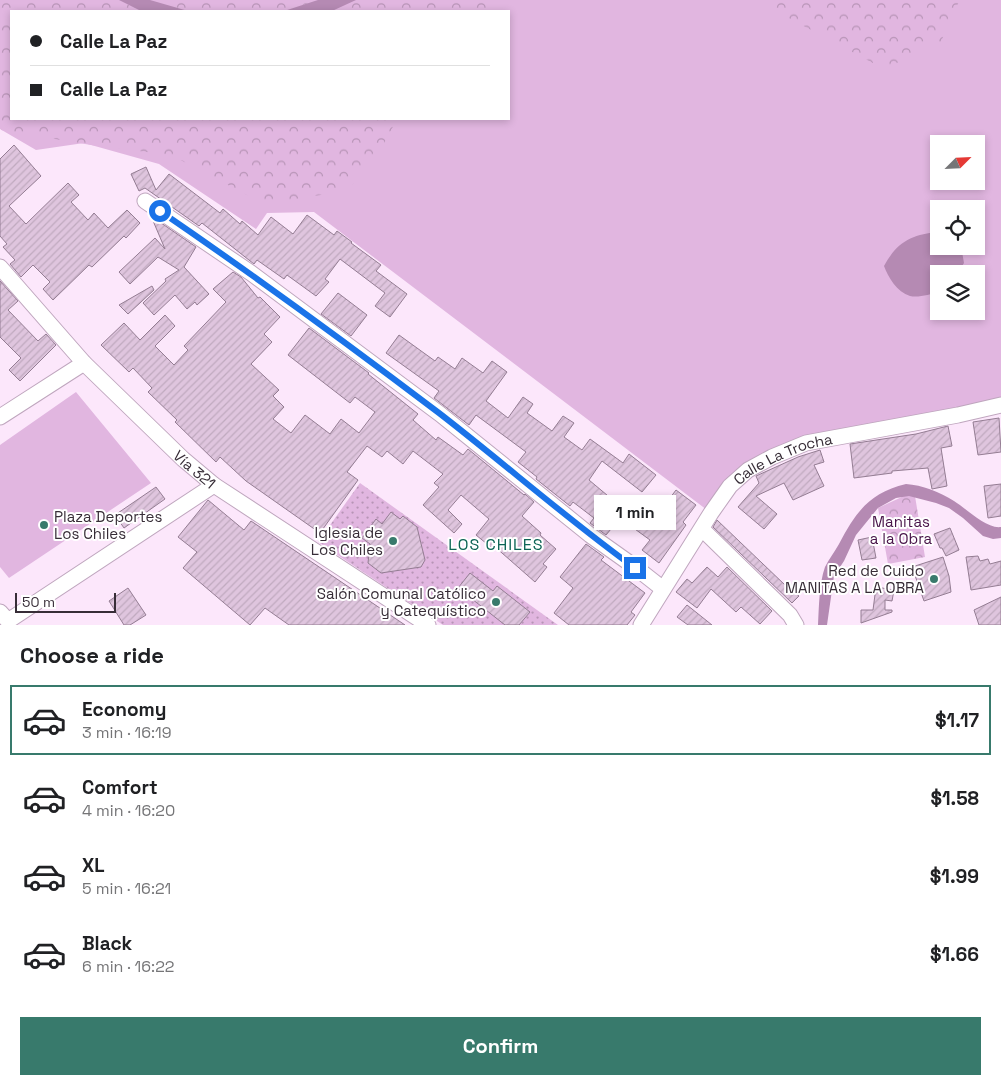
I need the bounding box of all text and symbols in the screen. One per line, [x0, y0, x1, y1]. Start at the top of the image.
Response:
text: Calle La Paz [60, 29, 167, 54]
text: Calle La Paz [60, 77, 167, 102]
north arrow [930, 135, 985, 190]
map controls [930, 135, 985, 320]
route start [149, 200, 171, 222]
button: locate [930, 200, 985, 255]
button: layers [930, 265, 985, 320]
street label: Calle La Trocha [729, 429, 834, 488]
street label: Vía 321 [170, 446, 220, 492]
callout: 1 min [594, 496, 676, 530]
text: 1 min [615, 502, 655, 523]
place label: Plaza Deportes Los Chiles [54, 507, 162, 543]
park label: Manitas a la Obra [870, 512, 933, 548]
marker: Plaza Deportes Los Chiles [38, 519, 50, 531]
place label: Iglesia de Los Chiles [311, 523, 383, 559]
district label: LOS CHILES [448, 534, 544, 555]
marker: Iglesia de Los Chiles [387, 535, 399, 547]
route end [624, 557, 646, 579]
place label: Red de Cuido MANITAS A LA OBRA [785, 561, 925, 597]
marker: Red de Cuido MANITAS A LA OBRA [928, 573, 940, 585]
place label: Salón Comunal Católico y Catequístico [317, 584, 486, 620]
scale bar [15, 590, 116, 613]
text: 50 m [22, 593, 55, 611]
marker: Salón Comunal Católico y Catequístico [490, 596, 502, 608]
text: Choose a ride [20, 641, 164, 669]
text: Economy [82, 697, 166, 722]
icon: car [22, 698, 67, 743]
text: $1.17 [935, 708, 979, 733]
text: 3 min · 16:19 [82, 722, 172, 743]
text: Comfort [82, 775, 158, 800]
icon: car [22, 776, 67, 821]
text: $1.58 [930, 786, 979, 811]
text: 4 min · 16:20 [82, 800, 175, 821]
text: XL [82, 853, 105, 878]
icon: car [22, 854, 67, 899]
text: $1.99 [930, 864, 979, 889]
text: 5 min · 16:21 [82, 878, 171, 899]
text: Black [82, 931, 132, 956]
icon: car [22, 932, 67, 977]
text: $1.66 [930, 942, 979, 967]
text: 6 min · 16:22 [82, 956, 174, 977]
button: Confirm [20, 1017, 981, 1075]

